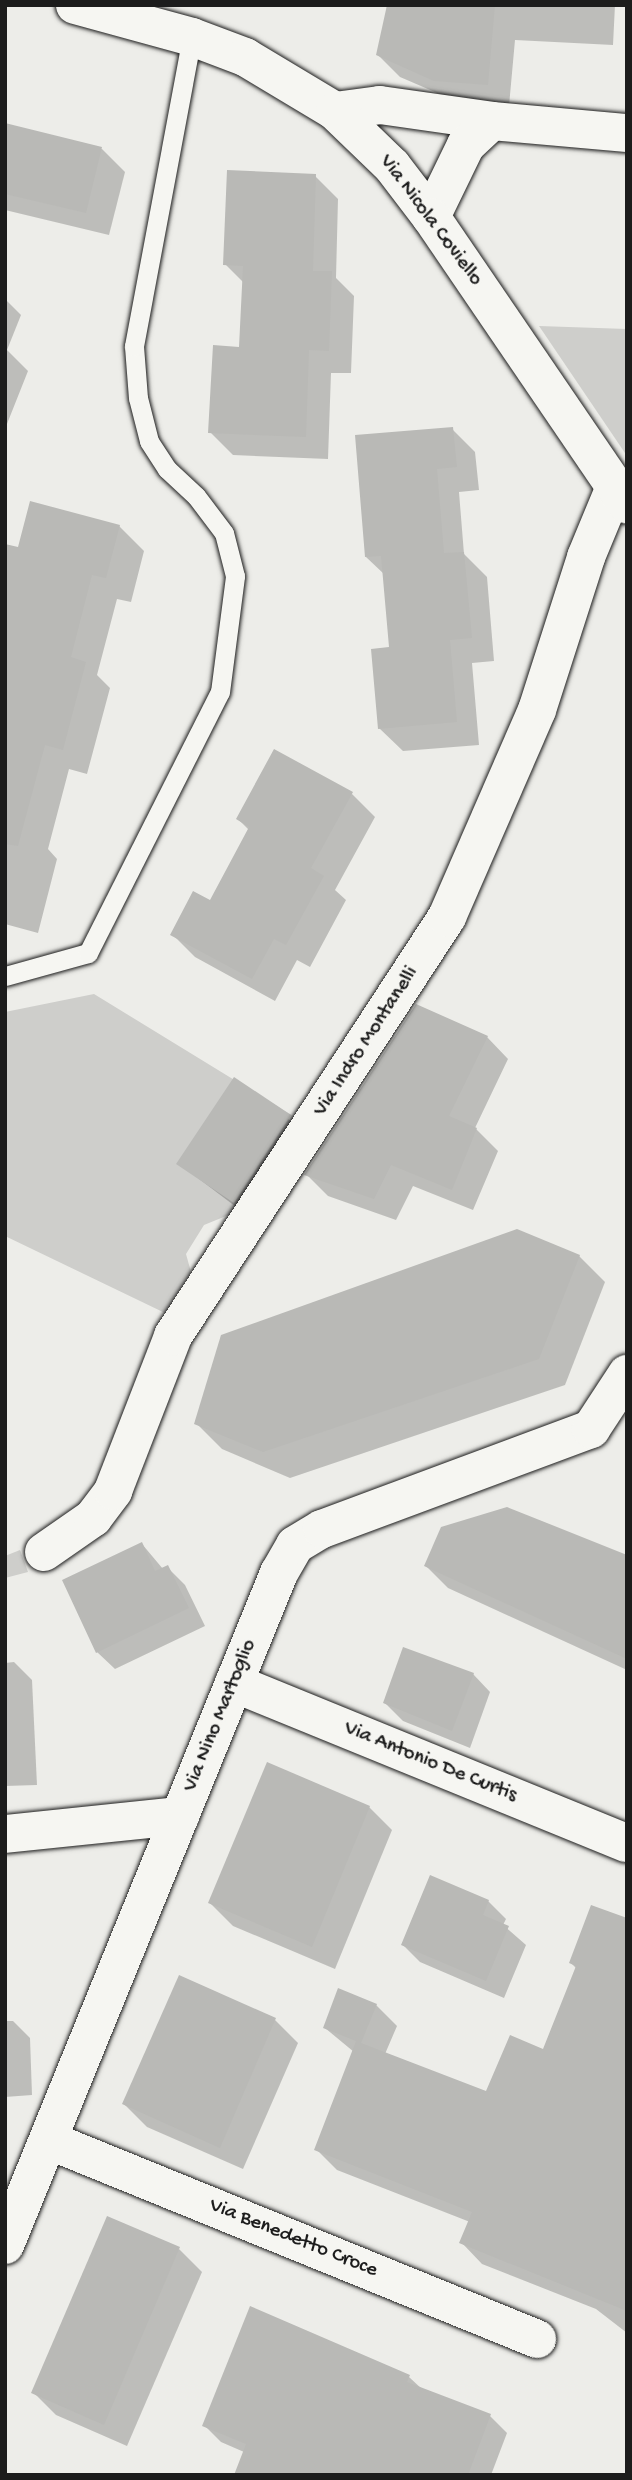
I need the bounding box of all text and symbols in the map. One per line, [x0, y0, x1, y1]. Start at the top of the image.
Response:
street label: Via Nicola Coviello [373, 151, 487, 291]
street label: Via Indro Montanelli [309, 962, 425, 1122]
street label: Via Nino Martoglio [179, 1636, 263, 1796]
street label: Via Antonio De Curtis [340, 1717, 520, 1809]
street label: Via Benedetto Croce [205, 2194, 381, 2284]

